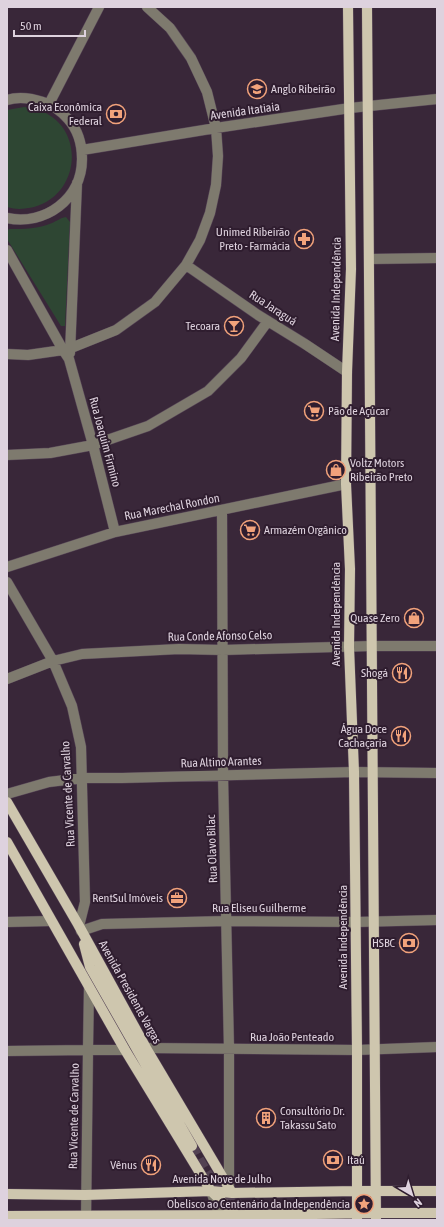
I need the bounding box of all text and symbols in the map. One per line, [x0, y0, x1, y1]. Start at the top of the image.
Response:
scale bar [14, 12, 85, 38]
text: 50 m [20, 19, 42, 33]
school or university icon: Anglo Ribeirão [246, 78, 268, 100]
place label: Anglo Ribeirão [271, 82, 336, 96]
street label: Avenida Itatiaia [209, 99, 281, 123]
place label: Caixa Econômica Federal [28, 100, 103, 128]
bank icon: Caixa Econômica Federal [105, 103, 127, 125]
place label: Unimed Ribeirão Preto - Farmácia [216, 225, 290, 253]
pharmacy icon: Unimed Ribeirão Preto - Farmácia [293, 228, 315, 250]
street label: Avenida Independência [328, 237, 344, 341]
street label: Rua Jaraguá [247, 287, 299, 329]
bar icon: Tecoara [223, 315, 245, 337]
place label: Tecoara [186, 319, 220, 333]
street label: Rua Joaquim Firmino [86, 395, 124, 489]
supermarket icon: Pão de Açúcar [303, 400, 325, 422]
place label: Pão de Açúcar [328, 404, 389, 418]
place label: Voltz Motors Ribeirão Preto [350, 456, 413, 484]
shop icon: Voltz Motors Ribeirão Preto [325, 459, 347, 481]
street label: Rua Marechal Rondon [123, 491, 221, 523]
supermarket icon: Armazém Orgânico [239, 519, 261, 541]
place label: Armazém Orgânico [264, 523, 347, 537]
street label: Avenida Independência [329, 562, 343, 666]
shop icon: Quase Zero [403, 607, 425, 629]
place label: Quase Zero [350, 611, 400, 625]
street label: Rua Conde Afonso Celso [168, 628, 273, 644]
restaurant icon: Shogá [391, 662, 413, 684]
place label: Shogá [361, 666, 388, 680]
place label: Água Doce Cachaçaria [338, 722, 387, 750]
restaurant icon: Água Doce Cachaçaria [390, 725, 412, 747]
street label: Rua Vicente de Carvalho [58, 740, 78, 847]
street label: Rua Altino Arantes [180, 754, 262, 770]
street label: Rua Olavo Bilac [204, 814, 220, 883]
street label: Avenida Independência [336, 885, 350, 989]
office icon: RentSul Imóveis [166, 887, 188, 909]
place label: RentSul Imóveis [92, 891, 163, 905]
street label: Rua Eliseu Guilherme [212, 901, 306, 915]
bank icon: HSBC [398, 932, 420, 954]
place label: HSBC [372, 936, 396, 950]
street label: Avenida Presidente Vargas [96, 938, 164, 1046]
street label: Rua João Penteado [250, 1030, 334, 1044]
street label: Rua Vicente de Carvalho [66, 1062, 82, 1169]
place label: Consultório Dr. Takassu Sato [280, 1104, 345, 1132]
building icon: Consultório Dr. Takassu Sato [255, 1107, 277, 1129]
bank icon: Itaú [322, 1149, 344, 1171]
place label: Itaú [347, 1153, 365, 1167]
restaurant icon: Vênus [140, 1154, 162, 1176]
place label: Vênus [110, 1158, 137, 1172]
street label: Avenida Nove de Julho [172, 1172, 272, 1186]
north arrow [392, 1175, 432, 1215]
place icon: Obelisco ao Centenário da Independência [353, 1193, 375, 1215]
text: N [412, 1196, 424, 1210]
place label: Obelisco ao Centenário da Independência [167, 1197, 350, 1211]

